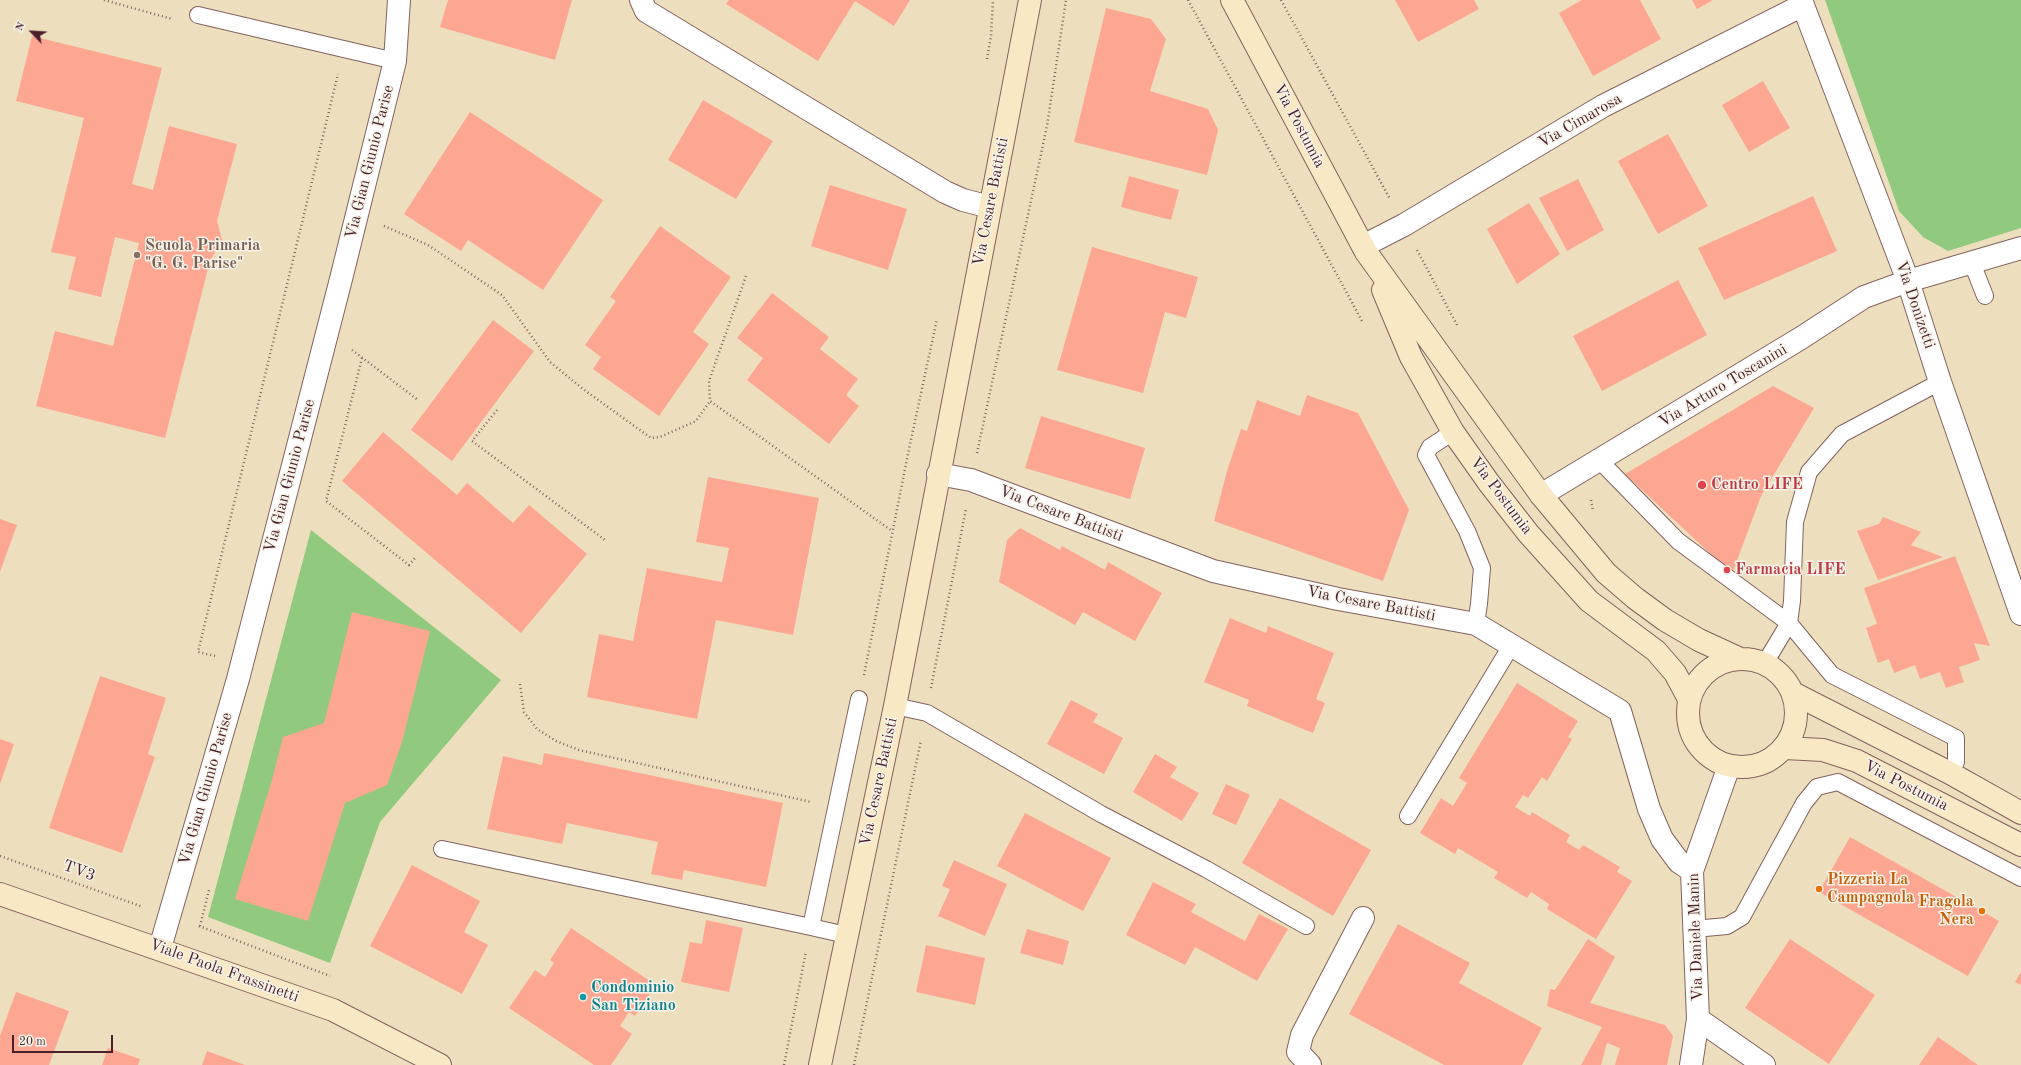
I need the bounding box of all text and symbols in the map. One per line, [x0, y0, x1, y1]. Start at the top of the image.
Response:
north arrow [12, 12, 52, 52]
text: N [14, 21, 27, 33]
street label: Via Postumia [1269, 81, 1329, 171]
street label: Via Gian Giunio Parise [342, 83, 398, 241]
street label: Via Cimarosa [1535, 89, 1625, 153]
street label: Via Cesare Battisti [969, 136, 1013, 268]
place label: Scuola Primaria "G. G. Parise" [145, 236, 260, 274]
marker: Scuola Primaria "G. G. Parise" [132, 250, 142, 260]
street label: Via Donizetti [1891, 259, 1939, 351]
street label: Via Arturo Toscanini [1655, 340, 1791, 432]
street label: Via Gian Giunio Parise [260, 397, 320, 555]
street label: Via Postumia [1466, 453, 1536, 539]
place label: Centro LIFE [1711, 475, 1803, 495]
marker: Centro LIFE [1696, 479, 1708, 491]
street label: Via Cesare Battisti [996, 482, 1126, 546]
place label: Farmacia LIFE [1735, 560, 1846, 580]
marker: Farmacia LIFE [1722, 565, 1732, 575]
street label: Via Cesare Battisti [1305, 582, 1437, 626]
street label: Via Gian Giunio Parise [175, 710, 237, 868]
street label: Via Cesare Battisti [856, 716, 902, 848]
street label: Via Postumia [1860, 756, 1952, 816]
street label: TV3 [60, 856, 98, 886]
place label: Pizzeria La Campagnola [1827, 870, 1914, 908]
street label: Via Daniele Manin [1684, 873, 1708, 1001]
marker: Pizzeria La Campagnola [1814, 884, 1824, 894]
place label: Fragola Nera [1918, 892, 1974, 930]
marker: Fragola Nera [1977, 906, 1987, 916]
street label: Viale Paola Frassinetti [147, 935, 301, 1007]
place label: Condominio San Tiziano [591, 978, 676, 1016]
marker: Condominio San Tiziano [578, 992, 588, 1002]
scale bar [14, 1027, 115, 1053]
text: 20 m [19, 1036, 46, 1048]

